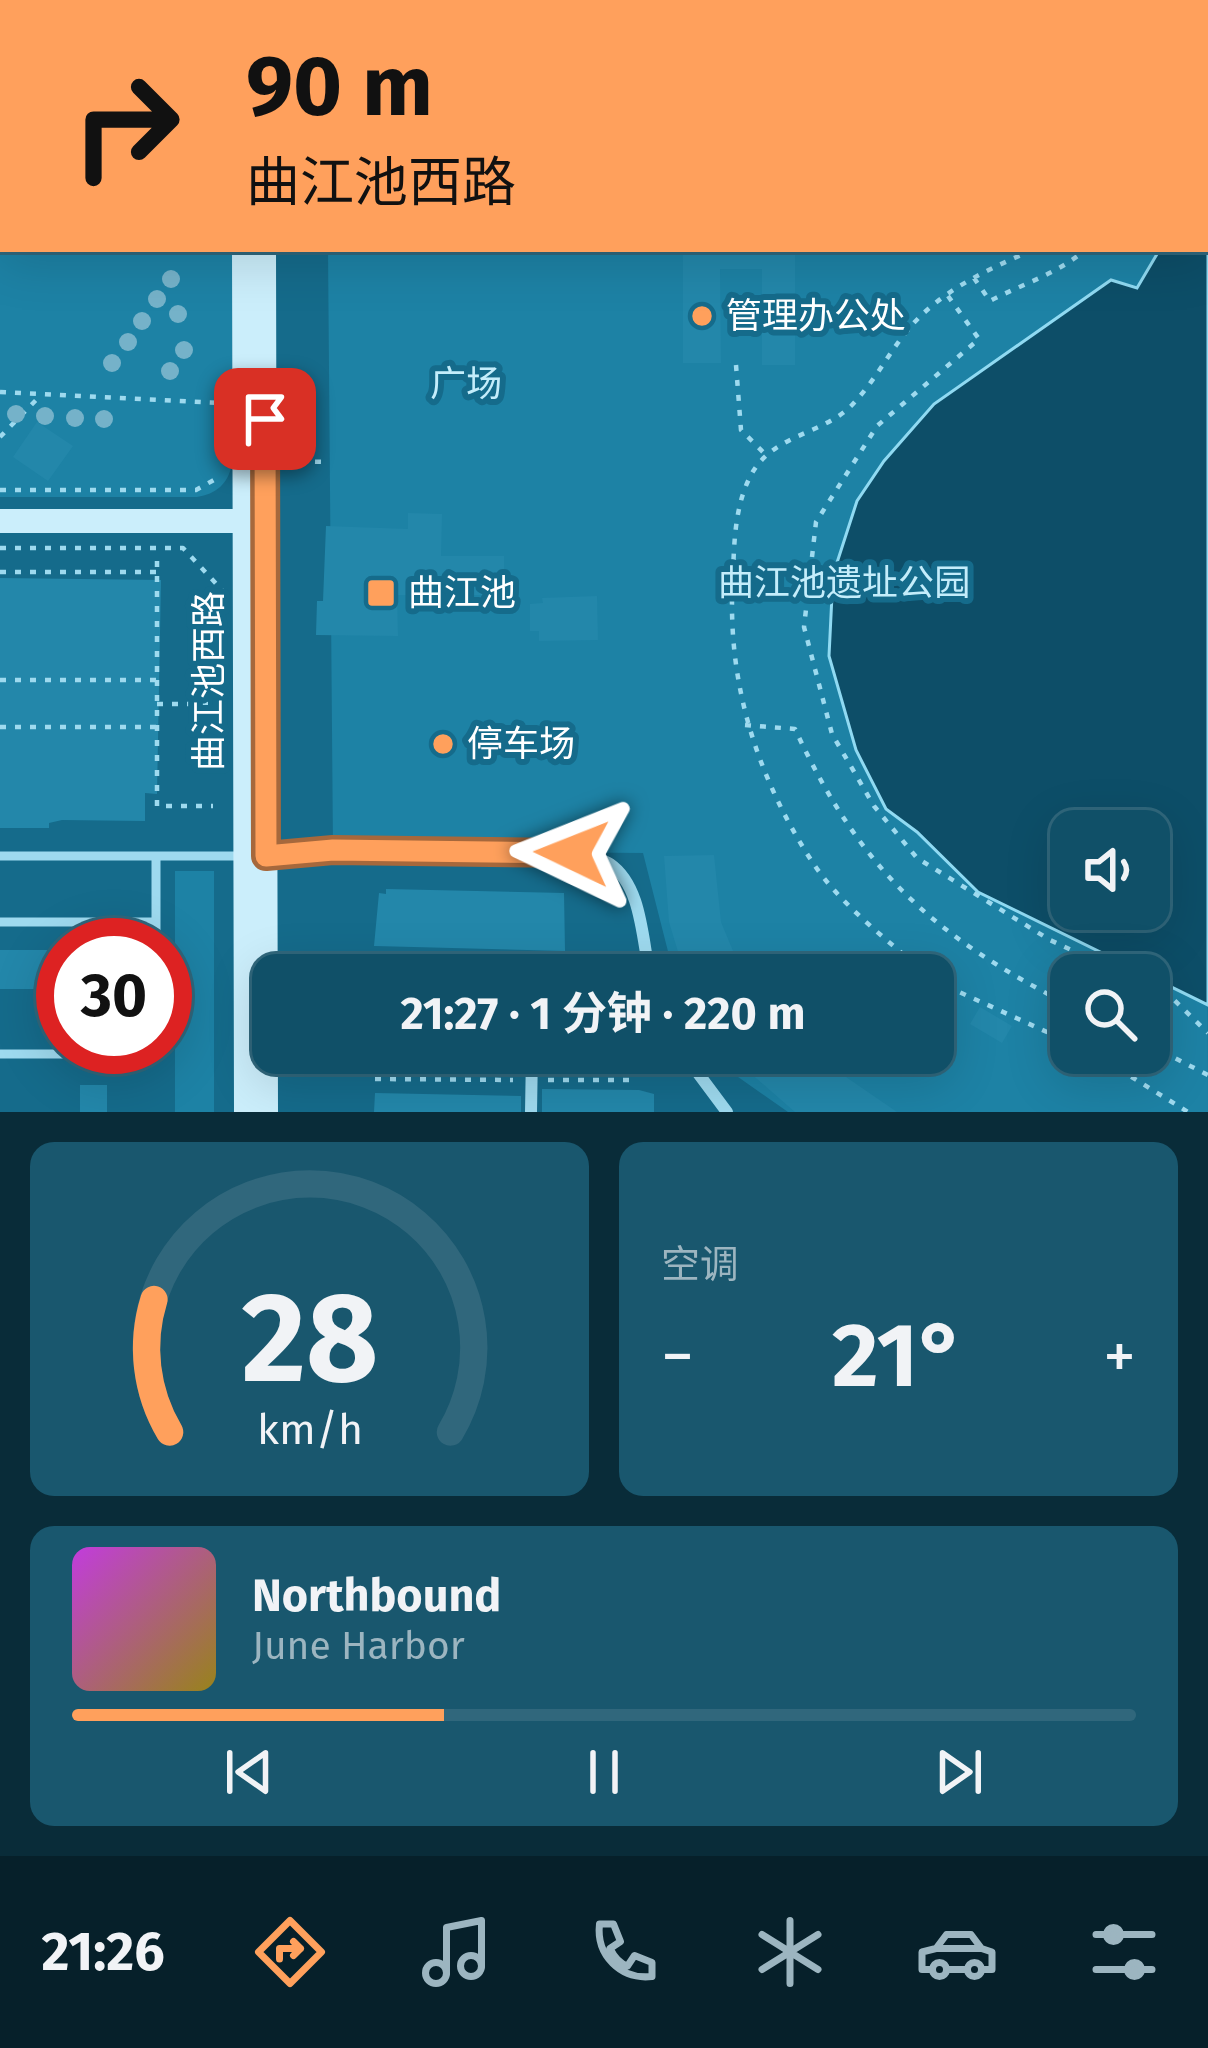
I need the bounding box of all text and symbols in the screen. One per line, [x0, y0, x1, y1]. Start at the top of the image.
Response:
text: 90 m [246, 36, 433, 137]
icon: right [48, 48, 204, 204]
text: 曲江池西路 [246, 151, 516, 215]
place label: 管理办公处 [726, 294, 906, 338]
marker: 管理办公处 [689, 303, 715, 329]
park label: 广场 [430, 362, 502, 406]
pin [214, 368, 316, 470]
icon: arrive [232, 386, 298, 452]
park label: 曲江池遗址公园 [718, 561, 970, 605]
place label: 曲江池 [408, 571, 516, 615]
marker: 曲江池 [365, 577, 397, 609]
street label: 曲江池西路 [187, 591, 231, 771]
place label: 停车场 [467, 722, 575, 766]
marker: 停车场 [430, 731, 456, 757]
position arrow [509, 790, 635, 916]
map controls [1050, 810, 1170, 1074]
button: sound [1050, 810, 1170, 930]
speed limit sign: 30 [36, 918, 192, 1074]
button: search [1050, 954, 1170, 1074]
text: 21:27 · 1 分钟 · 220 m [400, 987, 806, 1041]
text: 空调 [661, 1242, 739, 1288]
text: 28 [241, 1264, 378, 1414]
text: 21° [832, 1302, 965, 1410]
text: − [661, 1317, 694, 1396]
text: + [1103, 1317, 1136, 1396]
text: km/h [256, 1404, 363, 1455]
text: Northbound [252, 1569, 501, 1623]
text: June Harbor [252, 1623, 465, 1669]
icon: previous [216, 1739, 282, 1805]
icon: pause [571, 1739, 637, 1805]
icon: next [926, 1739, 992, 1805]
icon: directions [248, 1910, 332, 1994]
icon: music [415, 1910, 499, 1994]
icon: phone [582, 1910, 666, 1994]
icon: climate [748, 1910, 832, 1994]
icon: car [915, 1910, 999, 1994]
icon: filters [1082, 1910, 1166, 1994]
text: 21:26 [41, 1920, 165, 1984]

